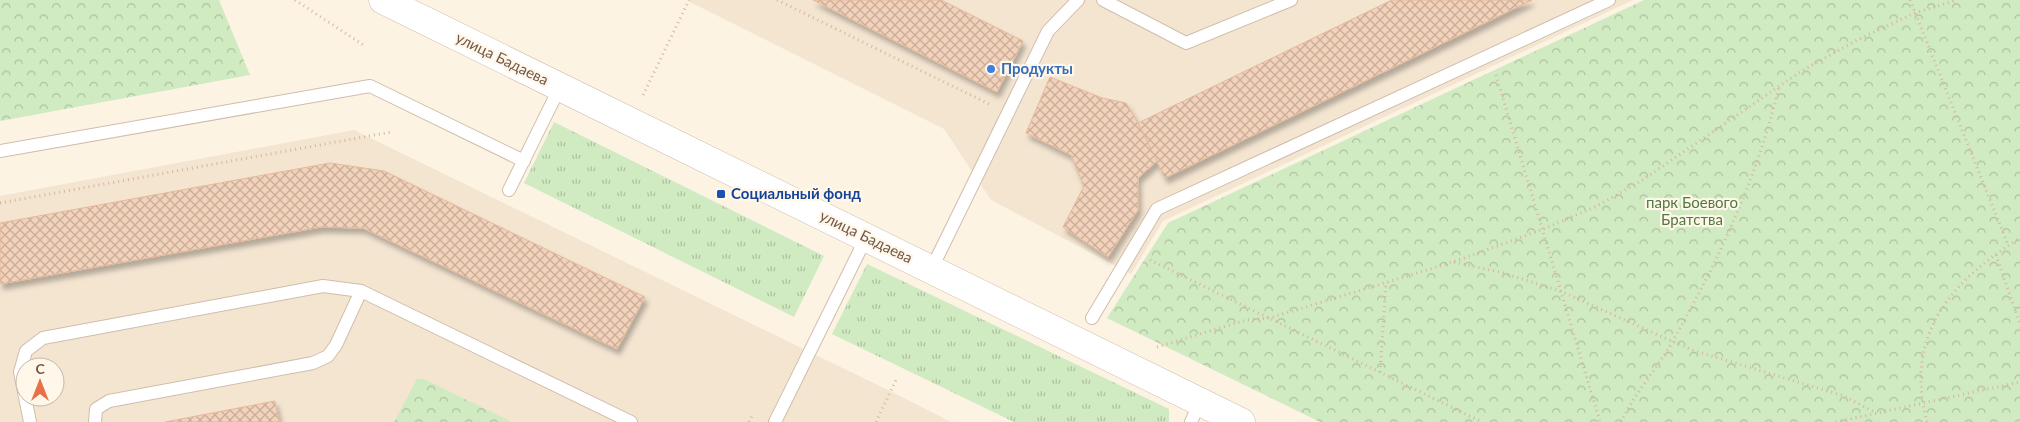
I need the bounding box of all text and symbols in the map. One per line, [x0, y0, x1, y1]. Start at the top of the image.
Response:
street label: улица Бадаева [453, 28, 552, 88]
place label: Продукты [1001, 59, 1073, 77]
marker: Продукты [985, 63, 997, 75]
place label: Социальный фонд [731, 184, 861, 202]
marker: Социальный фонд [715, 188, 727, 200]
park label: парк Боевого Братства [1646, 193, 1738, 228]
street label: улица Бадаева [817, 206, 916, 266]
north arrow [15, 357, 65, 407]
text: С [35, 360, 45, 377]

